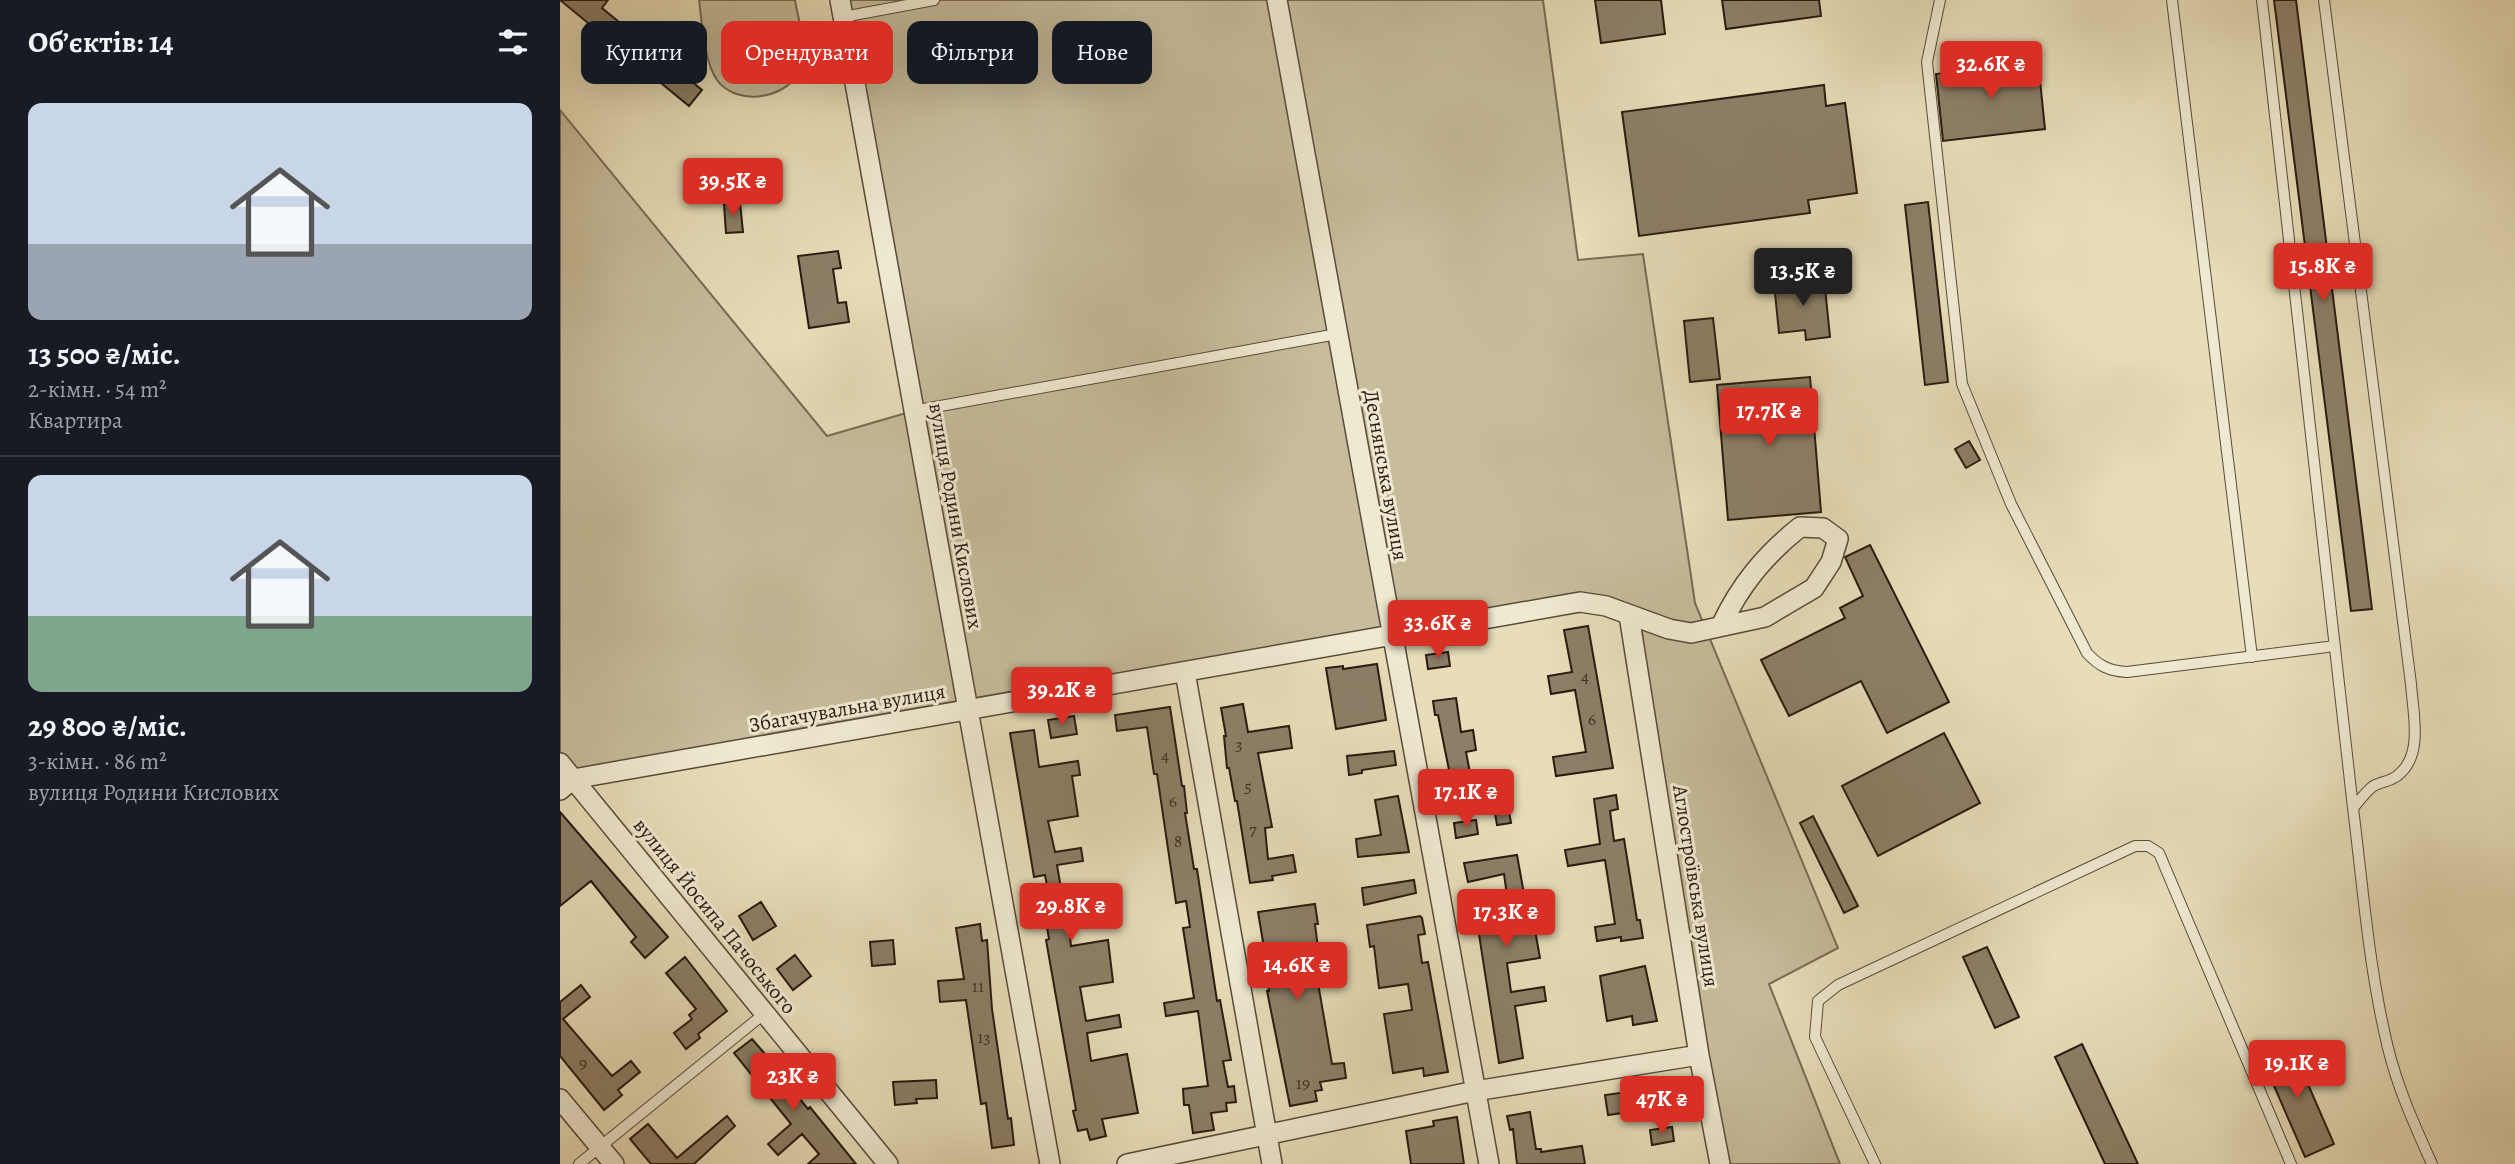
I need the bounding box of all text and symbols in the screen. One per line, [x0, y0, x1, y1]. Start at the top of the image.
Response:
chip: Купити [581, 21, 707, 84]
chip: Орендувати [721, 21, 893, 84]
chip: Фільтри [907, 21, 1038, 84]
chip: Нове [1052, 21, 1152, 84]
text: Об’єктів: 14 [28, 22, 174, 62]
icon: filters [494, 23, 532, 61]
pin: 32.6K ₴ [1926, 42, 2056, 101]
text: 32.6K ₴ [1956, 48, 2026, 79]
icon: home [217, 149, 343, 275]
pin: 39.5K ₴ [668, 158, 798, 218]
text: 39.5K ₴ [699, 165, 767, 196]
pin: 15.8K ₴ [2258, 244, 2388, 303]
pin: 13.5K ₴ [1738, 248, 1868, 308]
text: 15.8K ₴ [2290, 250, 2356, 281]
text: 13.5K ₴ [1770, 255, 1836, 286]
text: 13 500 ₴/міс. [28, 334, 181, 374]
text: 2-кімн. · 54 m² [28, 374, 167, 405]
street label: Деснянська вулиця [1357, 387, 1415, 563]
pin: 17.7K ₴ [1704, 388, 1834, 448]
text: 17.7K ₴ [1736, 395, 1802, 426]
street label: вулиця Родини Кислових [922, 401, 990, 632]
text: Квартира [28, 405, 123, 436]
icon: home [217, 521, 343, 647]
pin: 33.6K ₴ [1373, 600, 1503, 660]
text: 33.6K ₴ [1404, 607, 1472, 638]
house number: 4 [1581, 664, 1589, 688]
pin: 39.2K ₴ [997, 668, 1127, 727]
text: 39.2K ₴ [1027, 674, 1097, 705]
street label: Збагачувальна вулиця [746, 677, 948, 739]
text: 29 800 ₴/міс. [28, 706, 187, 746]
house number: 6 [1588, 707, 1596, 731]
house number: 3 [1235, 732, 1243, 756]
house number: 4 [1161, 743, 1169, 767]
text: 3-кімн. · 86 m² [28, 746, 167, 777]
pin: 17.1K ₴ [1401, 770, 1531, 829]
house number: 5 [1244, 774, 1252, 798]
text: 17.1K ₴ [1434, 776, 1498, 807]
text: вулиця Родини Кислових [28, 777, 279, 808]
street label: Аглостроївська вулиця [1666, 782, 1726, 989]
house number: 6 [1169, 789, 1177, 813]
street label: вулиця Йосипа Пачоського [627, 812, 803, 1020]
house number: 7 [1249, 817, 1257, 841]
house number: 8 [1174, 829, 1182, 853]
pin: 29.8K ₴ [1006, 884, 1136, 943]
text: 29.8K ₴ [1036, 890, 1106, 921]
pin: 17.3K ₴ [1441, 890, 1571, 949]
text: 17.3K ₴ [1473, 896, 1539, 927]
pin: 14.6K ₴ [1232, 942, 1362, 1002]
text: 14.6K ₴ [1263, 949, 1331, 980]
house number: 11 [972, 974, 984, 998]
house number: 13 [977, 1025, 991, 1049]
pin: 19.1K ₴ [2232, 1040, 2362, 1100]
text: 19.1K ₴ [2265, 1047, 2329, 1078]
house number: 9 [579, 1051, 587, 1075]
pin: 23K ₴ [744, 1054, 842, 1113]
text: 23K ₴ [767, 1060, 819, 1091]
house number: 19 [1296, 1071, 1310, 1095]
pin: 47K ₴ [1613, 1076, 1711, 1136]
text: 47K ₴ [1636, 1083, 1688, 1114]

